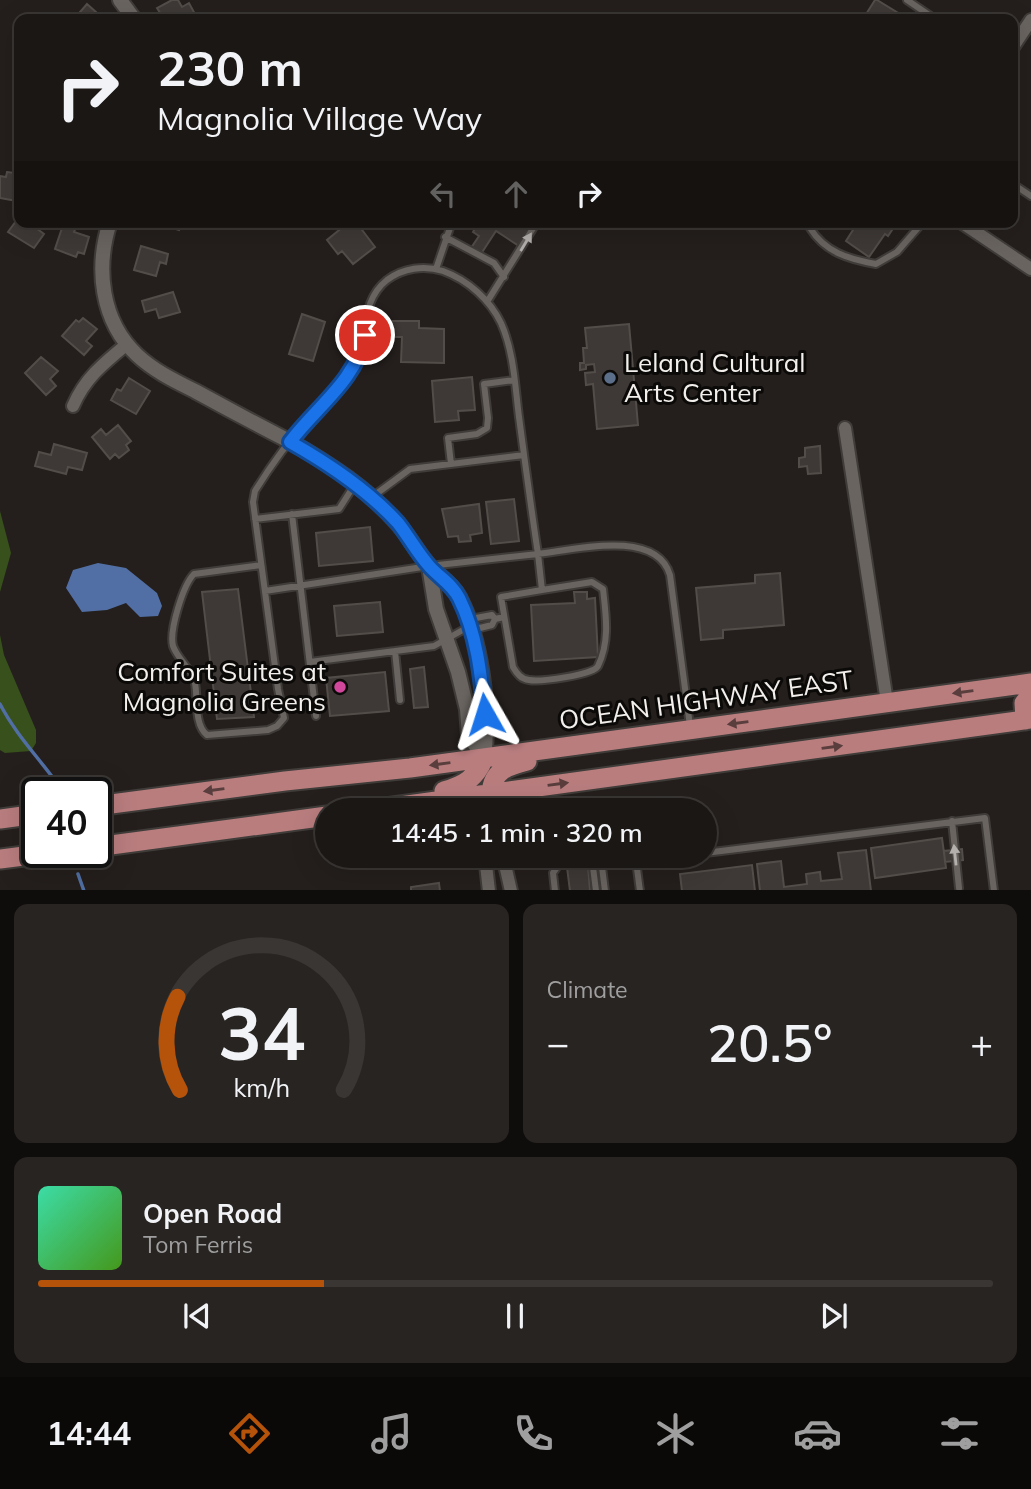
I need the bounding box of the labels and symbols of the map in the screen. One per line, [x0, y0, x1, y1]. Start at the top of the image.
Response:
one-way arrow [519, 232, 532, 251]
pin [335, 305, 395, 365]
place label: Leland Cultural Arts Center [624, 346, 805, 409]
marker: Leland Cultural Arts Center [602, 370, 618, 386]
place label: Comfort Suites at Magnolia Greens [117, 655, 326, 718]
street label: OCEAN HIGHWAY EAST [557, 662, 855, 736]
position arrow [448, 677, 522, 751]
marker: Comfort Suites at Magnolia Greens [332, 679, 348, 695]
one-way arrow [952, 687, 974, 698]
one-way arrow [727, 718, 749, 729]
one-way arrow [821, 741, 843, 752]
one-way arrow [429, 759, 451, 770]
speed limit sign: 40 [21, 777, 112, 868]
one-way arrow [547, 779, 569, 790]
one-way arrow [203, 785, 225, 796]
one-way arrow [950, 843, 961, 865]

